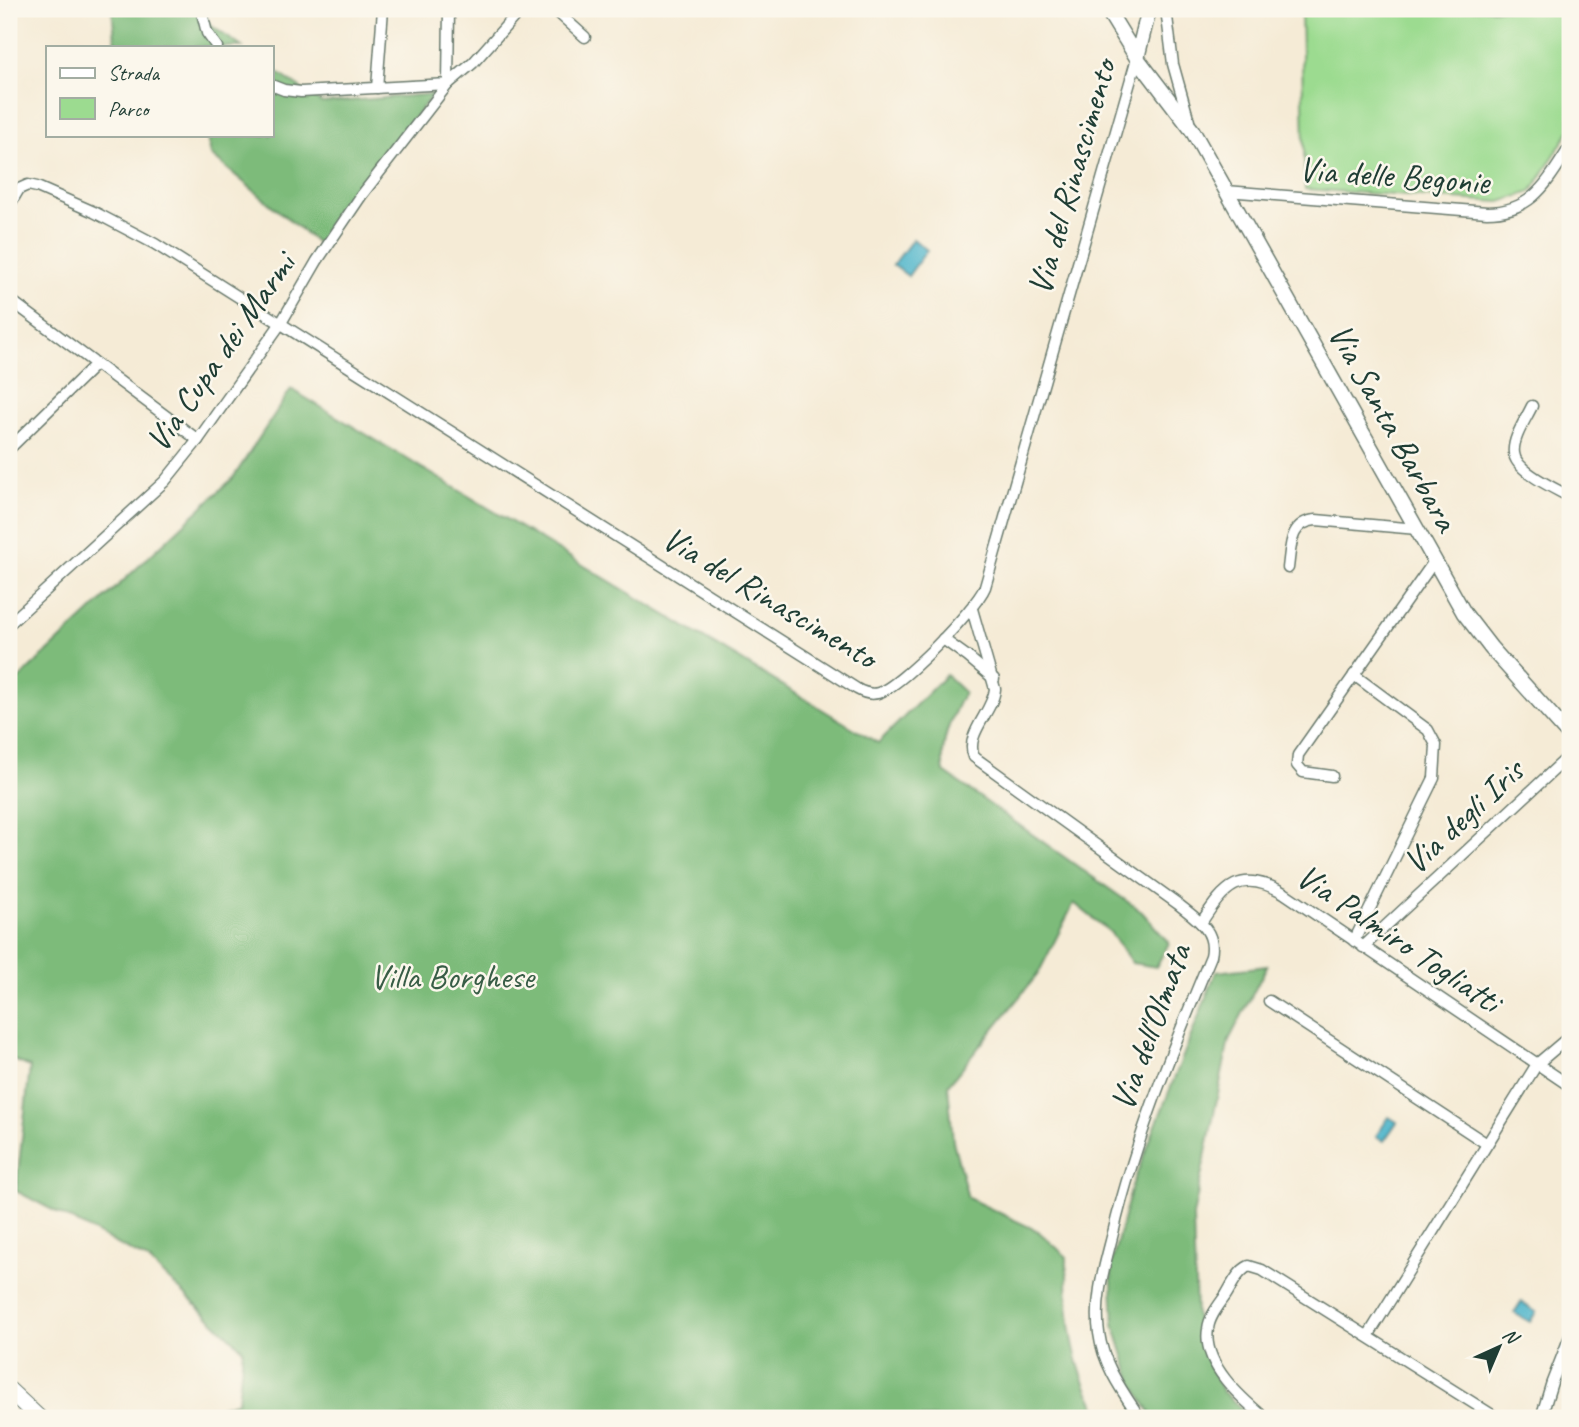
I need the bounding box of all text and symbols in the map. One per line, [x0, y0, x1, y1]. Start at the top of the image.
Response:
legend [46, 46, 273, 136]
street label: Via del Rinascimento [1016, 51, 1128, 300]
text: Strada [108, 60, 161, 86]
text: Parco [108, 96, 151, 122]
street label: Via delle Begonie [1297, 146, 1493, 205]
street label: Via Cupa dei Marmi [135, 241, 308, 460]
street label: Via Santa Barbara [1318, 315, 1470, 541]
street label: Via del Rinascimento [654, 516, 888, 681]
street label: Via degli Iris [1393, 747, 1536, 884]
street label: Via Palmiro Togliatti [1288, 854, 1513, 1026]
street label: Via dell'Olmata [1100, 936, 1202, 1116]
park label: Villa Borghese [370, 954, 537, 999]
north arrow [1464, 1312, 1534, 1382]
text: N [1498, 1323, 1525, 1350]

